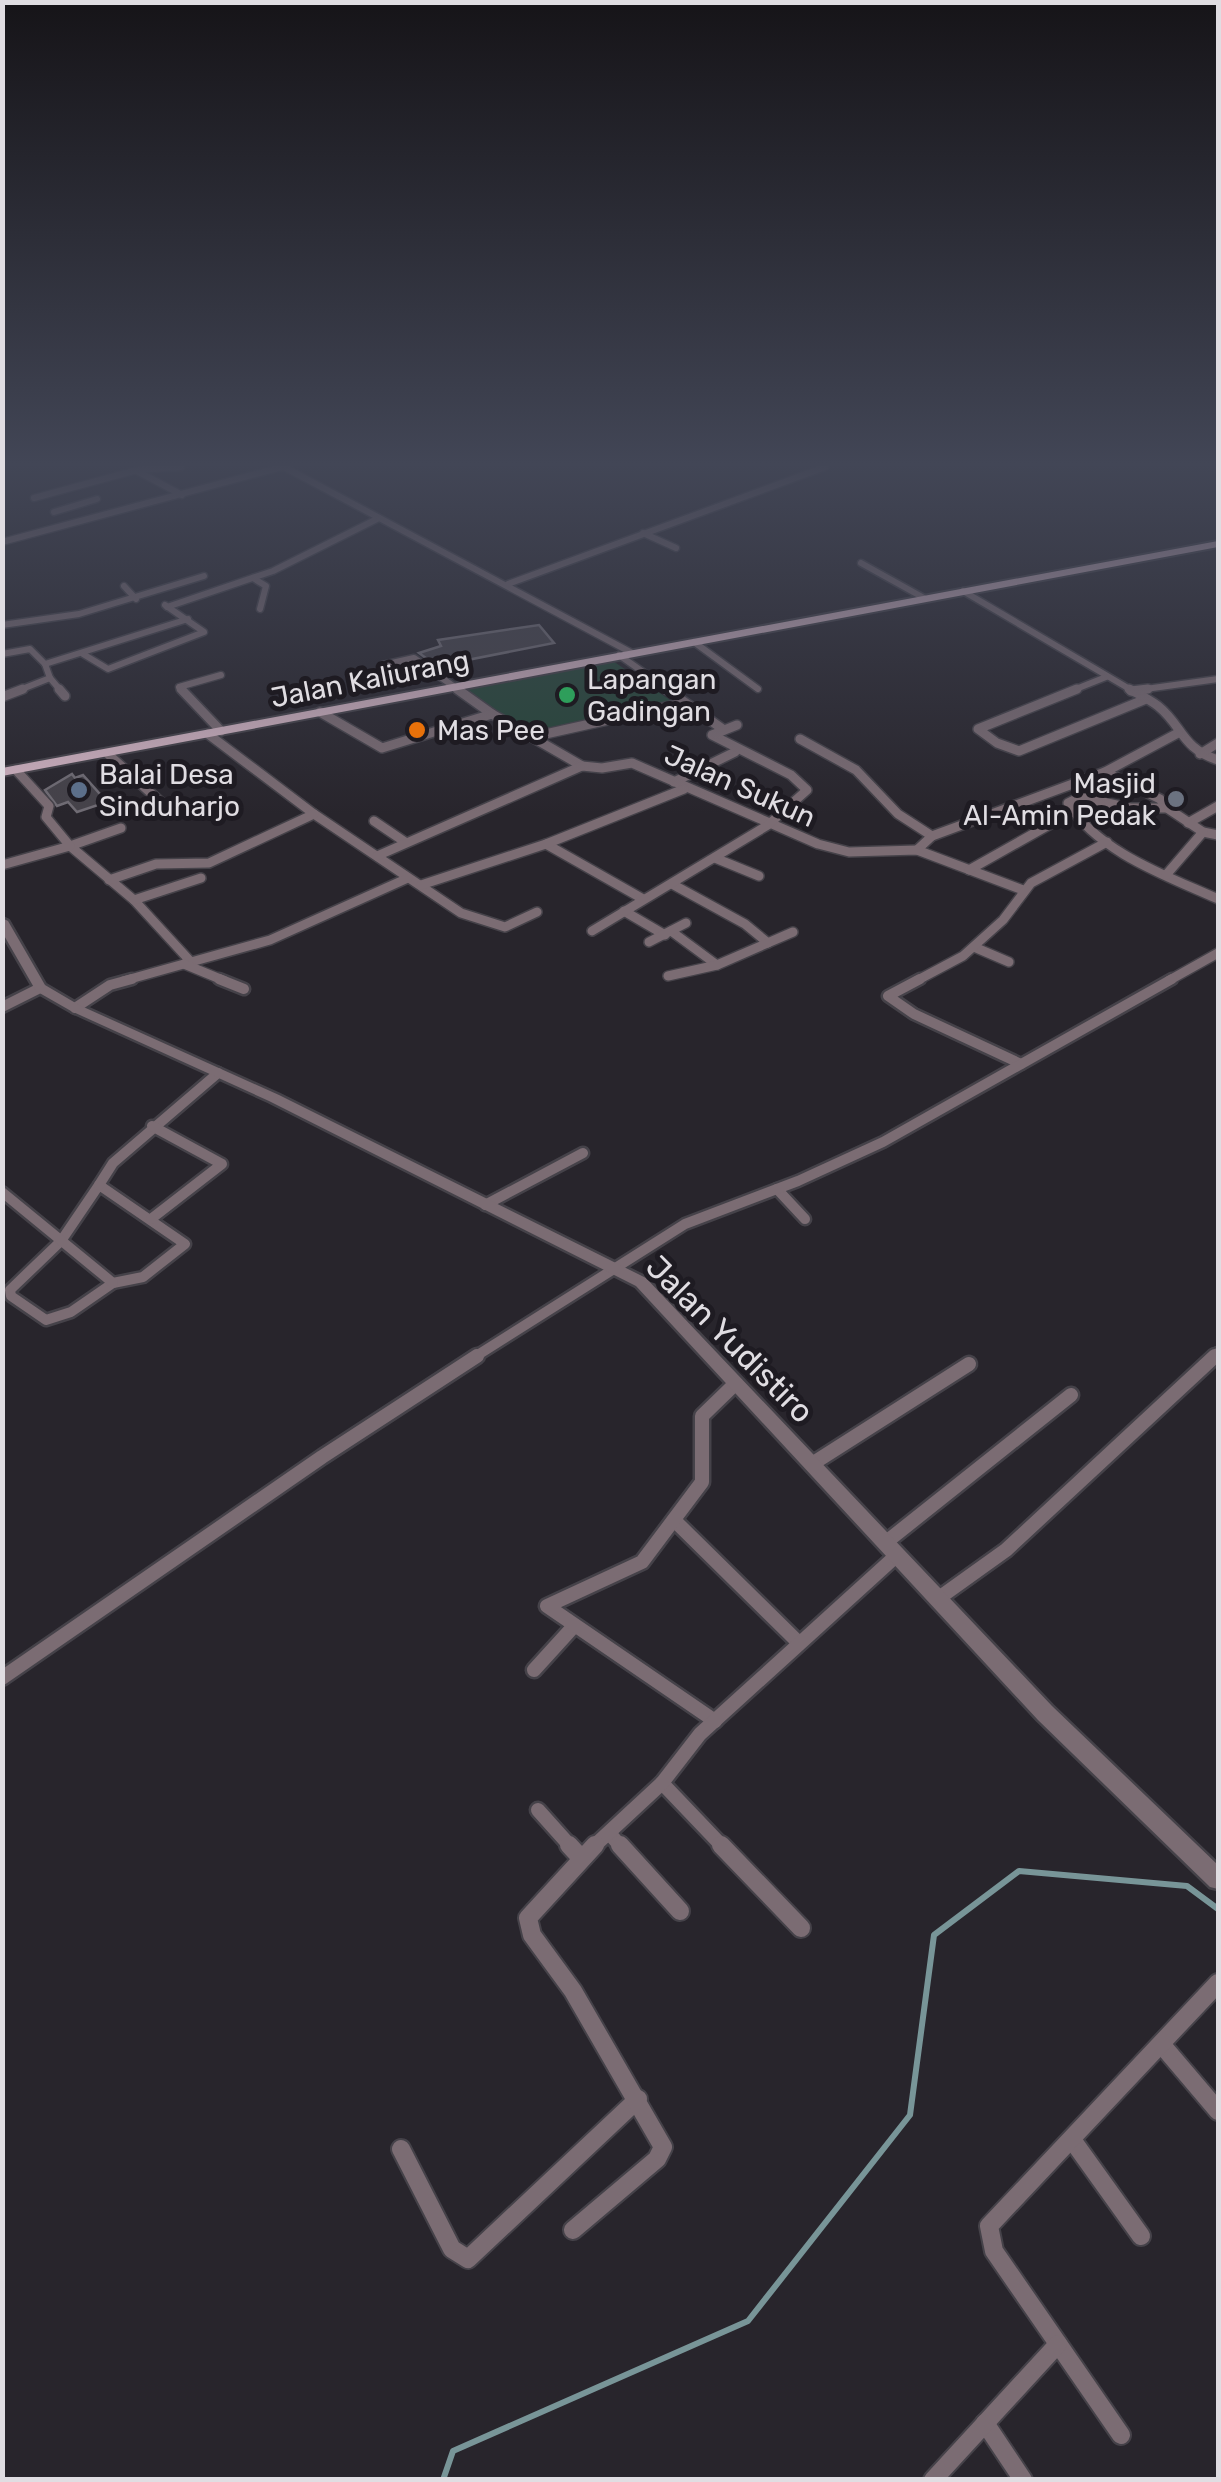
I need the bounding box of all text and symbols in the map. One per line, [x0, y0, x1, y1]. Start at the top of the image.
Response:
street label: Jalan Kaliurang [268, 644, 472, 714]
place label: Lapangan Gadingan [587, 663, 716, 728]
marker: Lapangan Gadingan [556, 684, 578, 706]
place label: Mas Pee [437, 714, 545, 747]
marker: Mas Pee [406, 719, 428, 741]
street label: Jalan Sukun [659, 738, 821, 834]
place label: Balai Desa Sinduharjo [99, 758, 240, 823]
place label: Masjid Al-Amin Pedak [963, 767, 1157, 832]
marker: Balai Desa Sinduharjo [68, 779, 90, 801]
marker: Masjid Al-Amin Pedak [1165, 788, 1187, 810]
street label: Jalan Yudistiro [638, 1247, 822, 1431]

